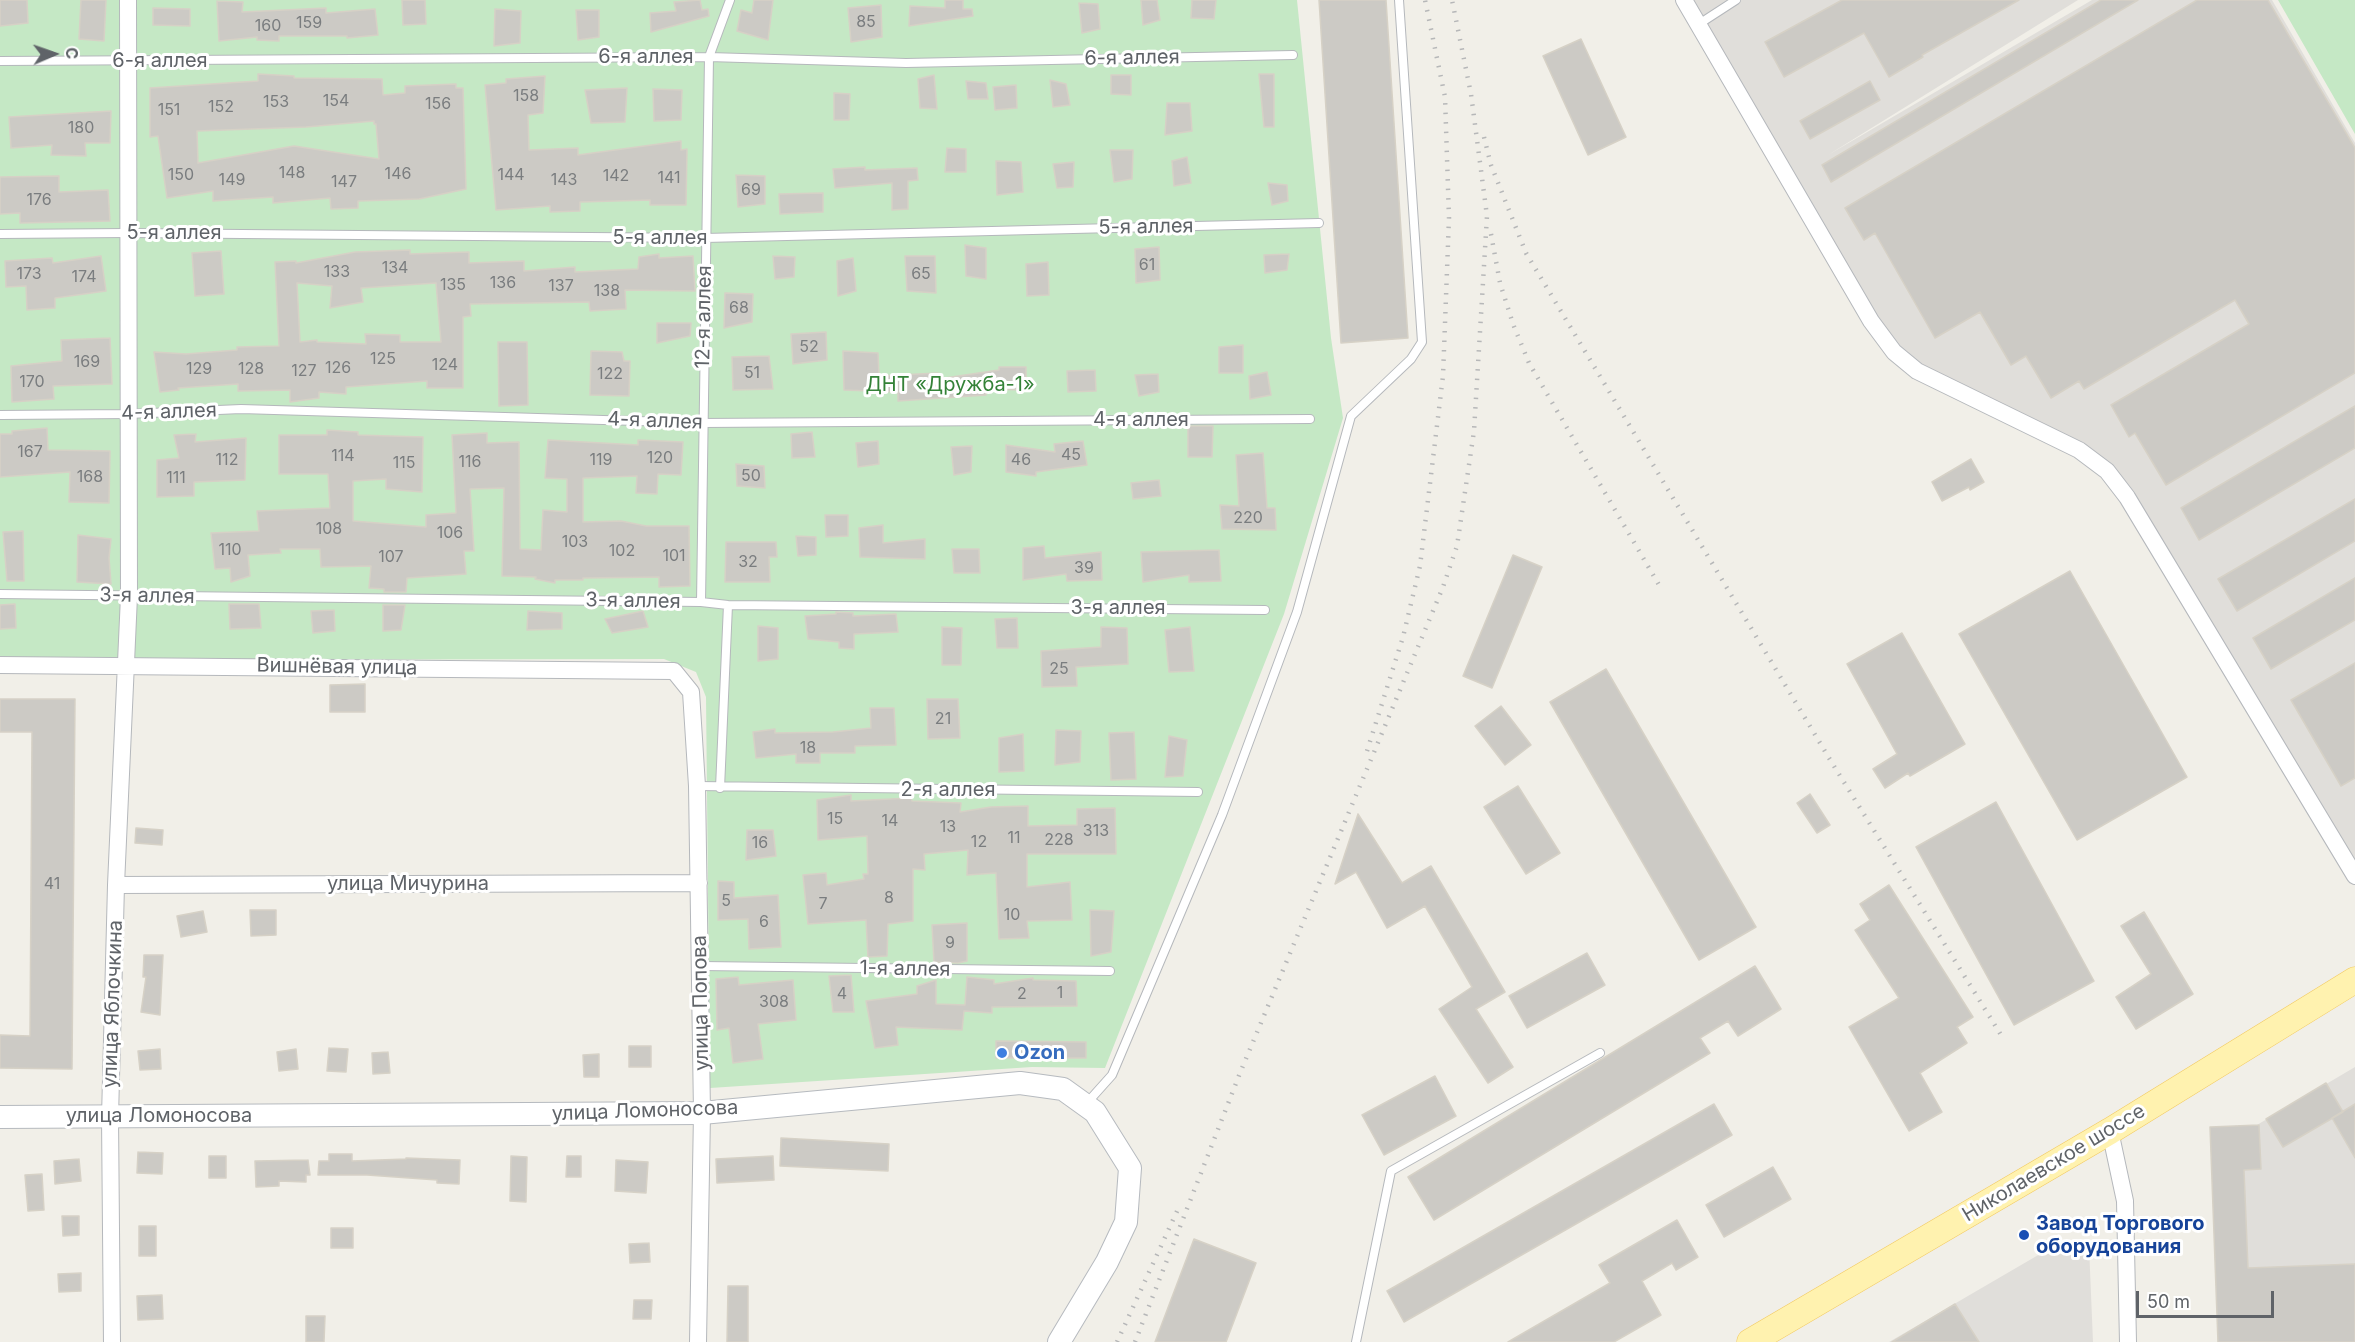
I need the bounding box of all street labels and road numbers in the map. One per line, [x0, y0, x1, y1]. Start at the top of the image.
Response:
street label: 6-я аллея [598, 45, 694, 69]
street label: 6-я аллея [1084, 45, 1180, 71]
street label: 6-я аллея [112, 49, 208, 73]
street label: 5-я аллея [1098, 214, 1194, 240]
street label: 5-я аллея [126, 221, 222, 245]
street label: 5-я аллея [612, 226, 708, 250]
street label: 12-я аллея [691, 265, 717, 369]
street label: 4-я аллея [121, 398, 217, 426]
street label: 4-я аллея [607, 407, 703, 435]
street label: 4-я аллея [1093, 408, 1189, 432]
street label: 3-я аллея [99, 583, 195, 609]
street label: 3-я аллея [585, 588, 681, 614]
street label: 3-я аллея [1070, 596, 1166, 620]
street label: Вишнёвая улица [256, 654, 418, 680]
street label: 2-я аллея [900, 778, 996, 802]
street label: улица Мичурина [327, 872, 489, 896]
street label: улица Яблочкина [98, 920, 128, 1088]
street label: улица Попова [688, 935, 714, 1071]
street label: 1-я аллея [859, 956, 951, 982]
street label: улица Ломоносова [551, 1096, 739, 1126]
street label: Николаевское шоссе [1958, 1099, 2150, 1227]
street label: улица Ломоносова [66, 1104, 252, 1128]

